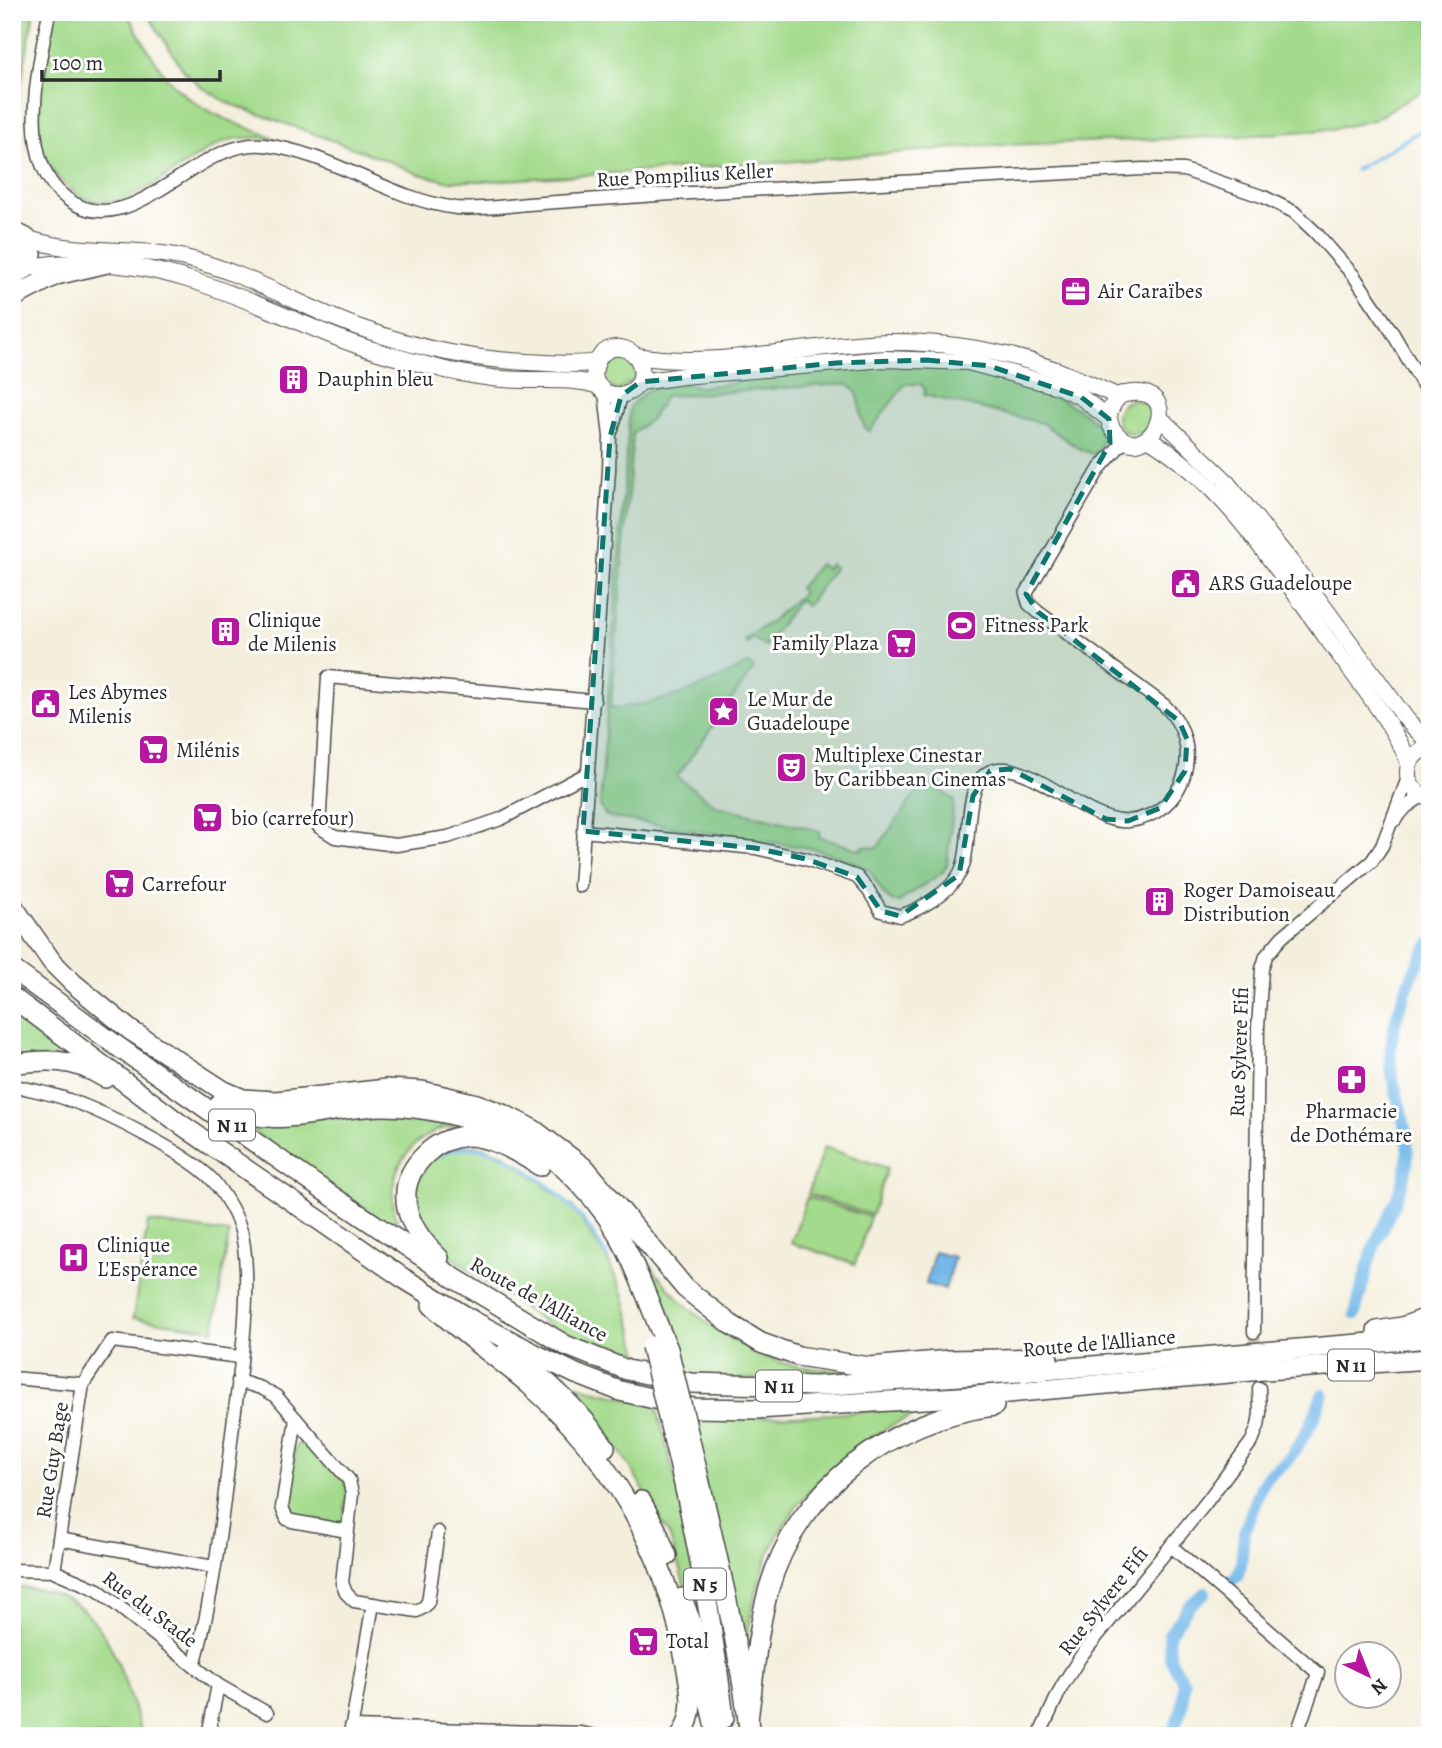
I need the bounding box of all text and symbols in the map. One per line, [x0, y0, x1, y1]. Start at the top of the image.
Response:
scale bar [42, 38, 220, 82]
text: 100 m [52, 49, 103, 77]
street label: Rue Pompilius Keller [596, 156, 774, 194]
office icon: Air Caraïbes [1058, 274, 1092, 308]
place label: Air Caraïbes [1097, 277, 1203, 305]
building icon: Dauphin bleu [277, 362, 311, 396]
place label: Dauphin bleu [317, 365, 434, 393]
public building icon: ARS Guadeloupe [1169, 566, 1203, 600]
place label: ARS Guadeloupe [1208, 569, 1352, 597]
place label: Clinique de Milenis [248, 606, 337, 658]
sports icon: Fitness Park [944, 608, 978, 642]
place label: Fitness Park [984, 611, 1089, 639]
building icon: Clinique de Milenis [208, 615, 242, 649]
supermarket icon: Family Plaza [885, 626, 919, 660]
place label: Family Plaza [771, 629, 879, 657]
place label: Les Abymes Milenis [68, 678, 168, 730]
place label: Le Mur de Guadeloupe [747, 685, 850, 737]
public building icon: Les Abymes Milenis [28, 687, 62, 721]
place icon: Le Mur de Guadeloupe [707, 694, 741, 728]
supermarket icon: Milénis [136, 733, 170, 767]
place label: Milénis [176, 736, 240, 764]
place label: Multiplexe Cinestar by Caribbean Cinemas [814, 741, 1006, 793]
theatre icon: Multiplexe Cinestar by Caribbean Cinemas [774, 750, 808, 784]
supermarket icon: bio (carrefour) [191, 801, 225, 835]
place label: bio (carrefour) [231, 804, 354, 832]
supermarket icon: Carrefour [102, 867, 136, 901]
place label: Carrefour [142, 870, 227, 898]
place label: Roger Damoiseau Distribution [1183, 876, 1336, 928]
building icon: Roger Damoiseau Distribution [1143, 885, 1177, 919]
street label: Rue Sylvere Fifi [1223, 986, 1255, 1118]
pharmacy icon: Pharmacie de Dothémare [1334, 1062, 1368, 1096]
place label: Pharmacie de Dothémare [1290, 1097, 1412, 1149]
road number: N 11 [209, 1110, 255, 1140]
place label: Clinique L'Espérance [97, 1231, 198, 1283]
hospital icon: Clinique L'Espérance [57, 1240, 91, 1274]
street label: Route de l'Alliance [465, 1250, 613, 1348]
street label: Route de l'Alliance [1021, 1322, 1177, 1364]
road number: N 11 [1328, 1350, 1374, 1380]
road number: N 11 [756, 1370, 802, 1402]
street label: Rue Guy Bage [29, 1400, 75, 1520]
street label: Rue Sylvere Fifi [1052, 1541, 1154, 1661]
street label: Rue du Stade [97, 1564, 203, 1654]
road number: N 5 [684, 1568, 726, 1600]
supermarket icon: Total [626, 1624, 660, 1658]
place label: Total [666, 1627, 709, 1655]
north arrow [1334, 1640, 1404, 1710]
text: N [1365, 1672, 1393, 1701]

